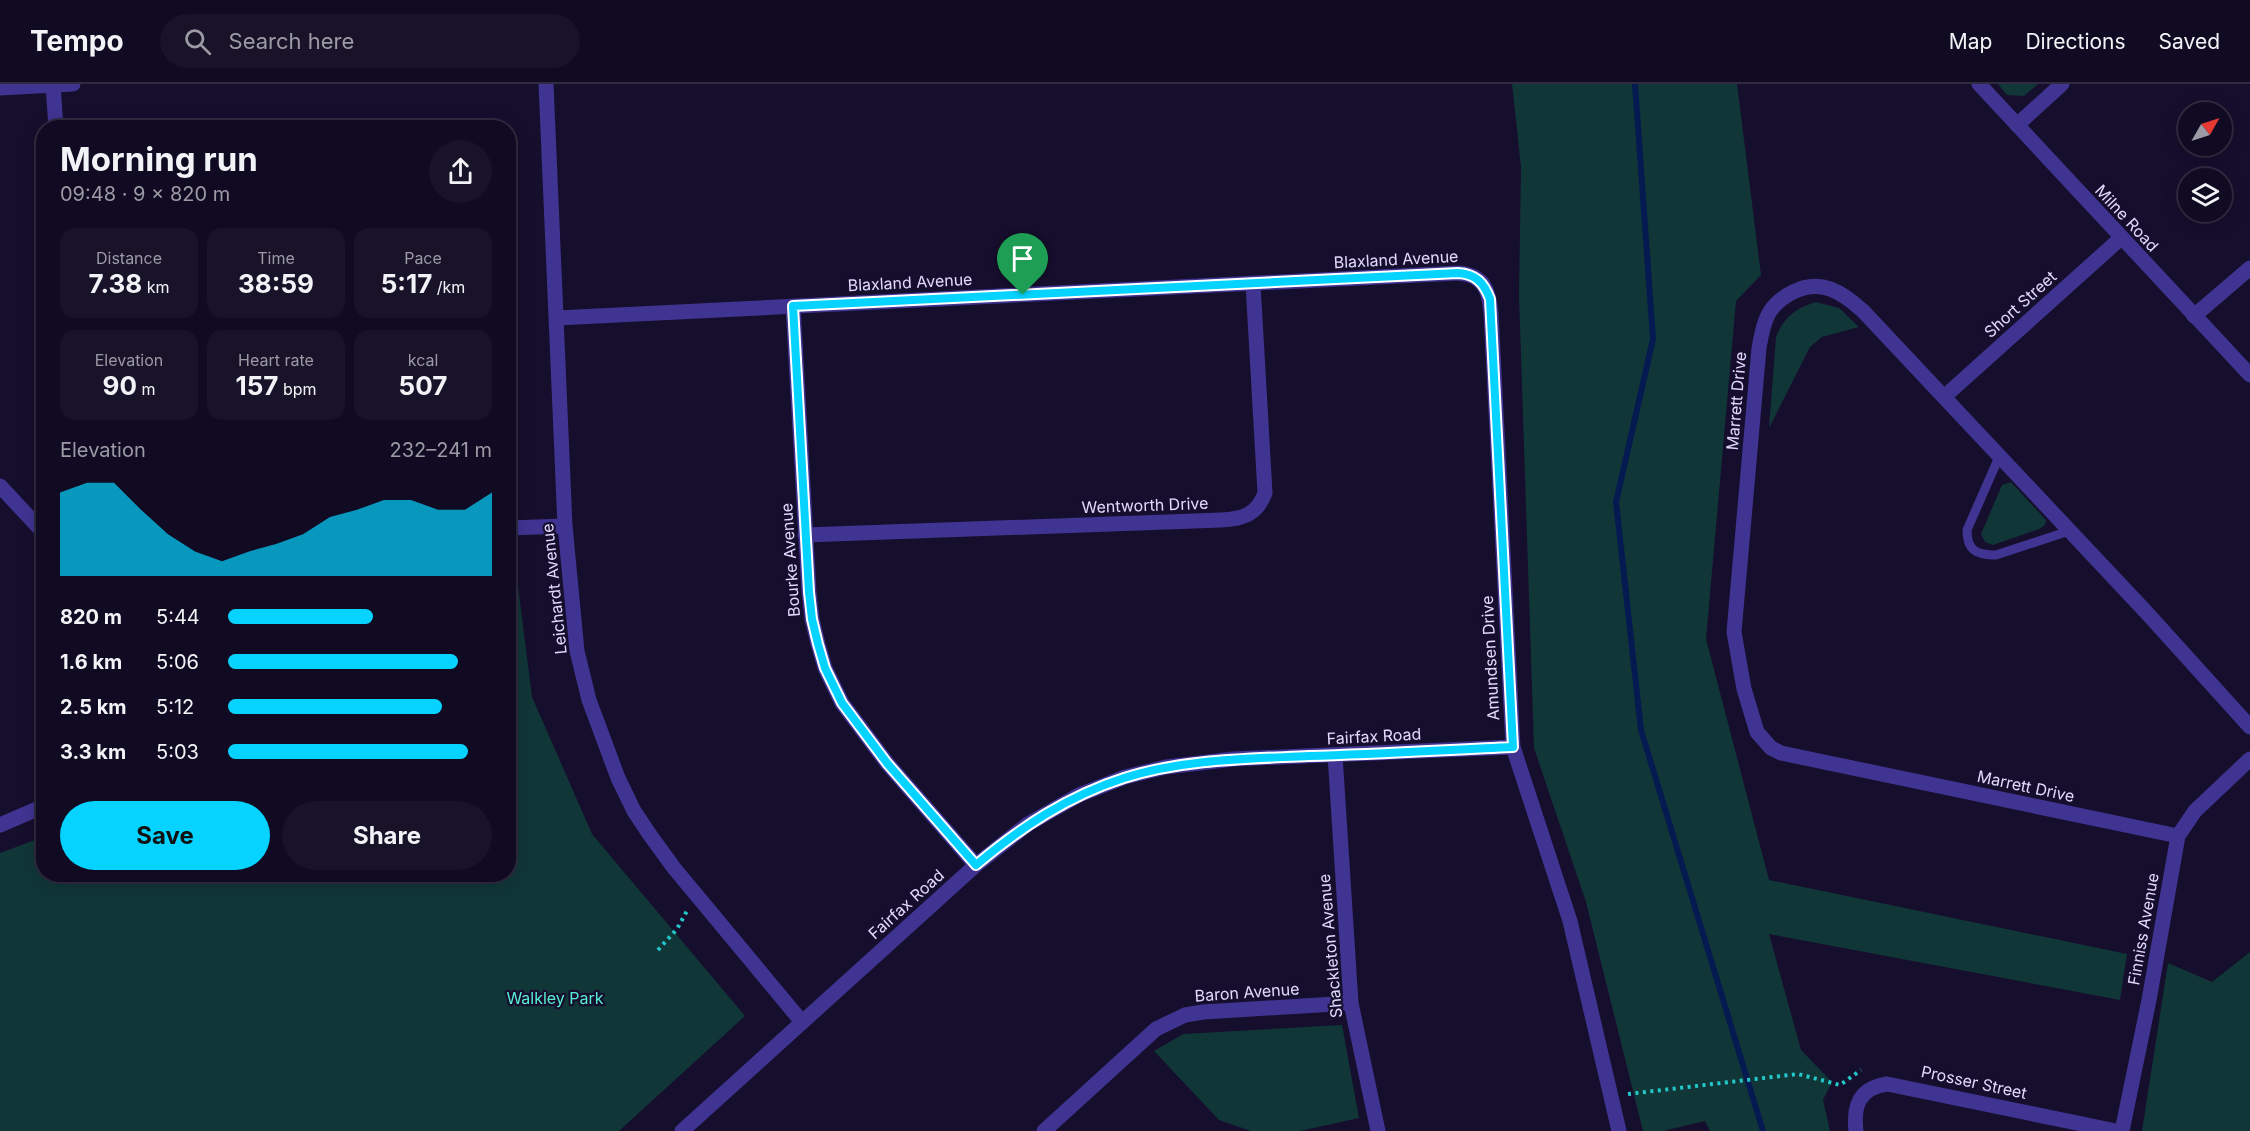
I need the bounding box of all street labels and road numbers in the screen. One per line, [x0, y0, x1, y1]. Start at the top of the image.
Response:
street label: Milne Road [2091, 180, 2163, 256]
street label: Blaxland Avenue [1333, 246, 1459, 272]
street label: Short Street [1980, 266, 2060, 342]
street label: Blaxland Avenue [847, 269, 973, 295]
street label: Marrett Drive [1722, 351, 1750, 451]
street label: Wentworth Drive [1081, 493, 1209, 517]
street label: Bourke Avenue [776, 502, 804, 618]
street label: Leichardt Avenue [537, 523, 571, 655]
street label: Amundsen Drive [1477, 595, 1503, 721]
street label: Fairfax Road [1326, 724, 1422, 748]
street label: Marrett Drive [1975, 766, 2077, 806]
street label: Fairfax Road [864, 865, 948, 943]
street label: Finniss Avenue [2123, 871, 2163, 987]
street label: Shackleton Avenue [1314, 873, 1346, 1019]
street label: Baron Avenue [1194, 978, 1300, 1006]
street label: Prosser Street [1919, 1061, 2029, 1103]

